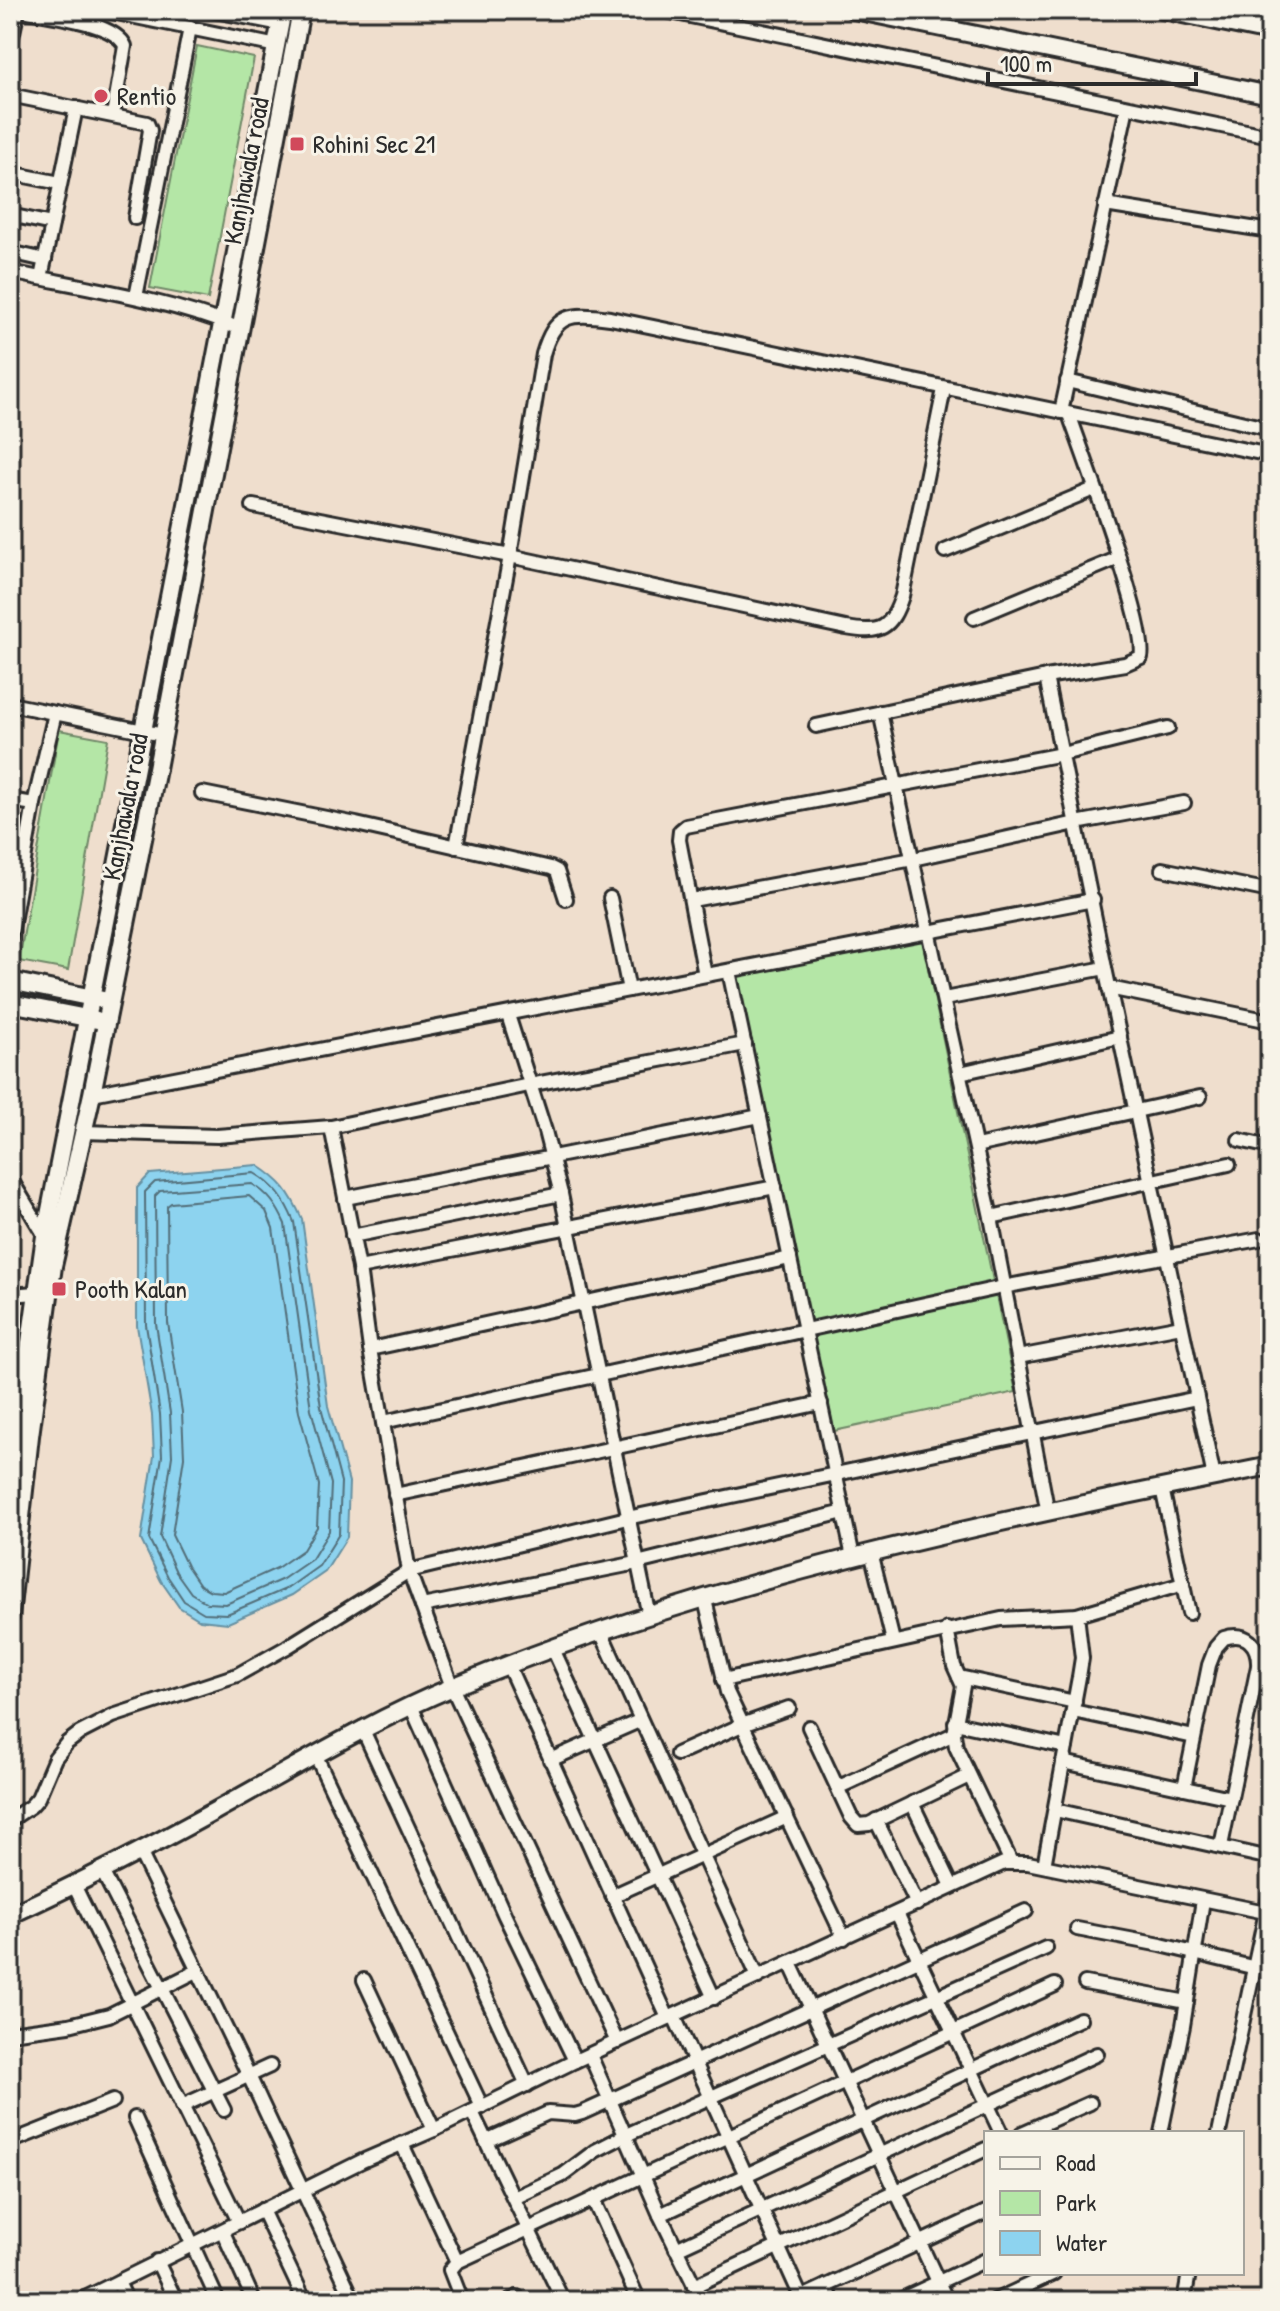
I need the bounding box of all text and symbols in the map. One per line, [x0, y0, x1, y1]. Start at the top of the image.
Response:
scale bar [988, 36, 1196, 86]
text: 100 m [1000, 47, 1052, 79]
place label: Rentio [117, 78, 176, 113]
marker: Rentio [92, 87, 110, 105]
street label: Kanjhawala road [214, 94, 277, 247]
place label: Rohini Sec 21 [313, 126, 436, 161]
marker: Rohini Sec 21 [288, 135, 306, 153]
street label: Kanjhawala road [93, 730, 156, 883]
place label: Pooth Kalan [75, 1271, 187, 1306]
marker: Pooth Kalan [50, 1280, 68, 1298]
legend [984, 2131, 1244, 2275]
text: Road [1056, 2146, 1095, 2178]
text: Park [1056, 2186, 1096, 2218]
text: Water [1056, 2226, 1107, 2258]

